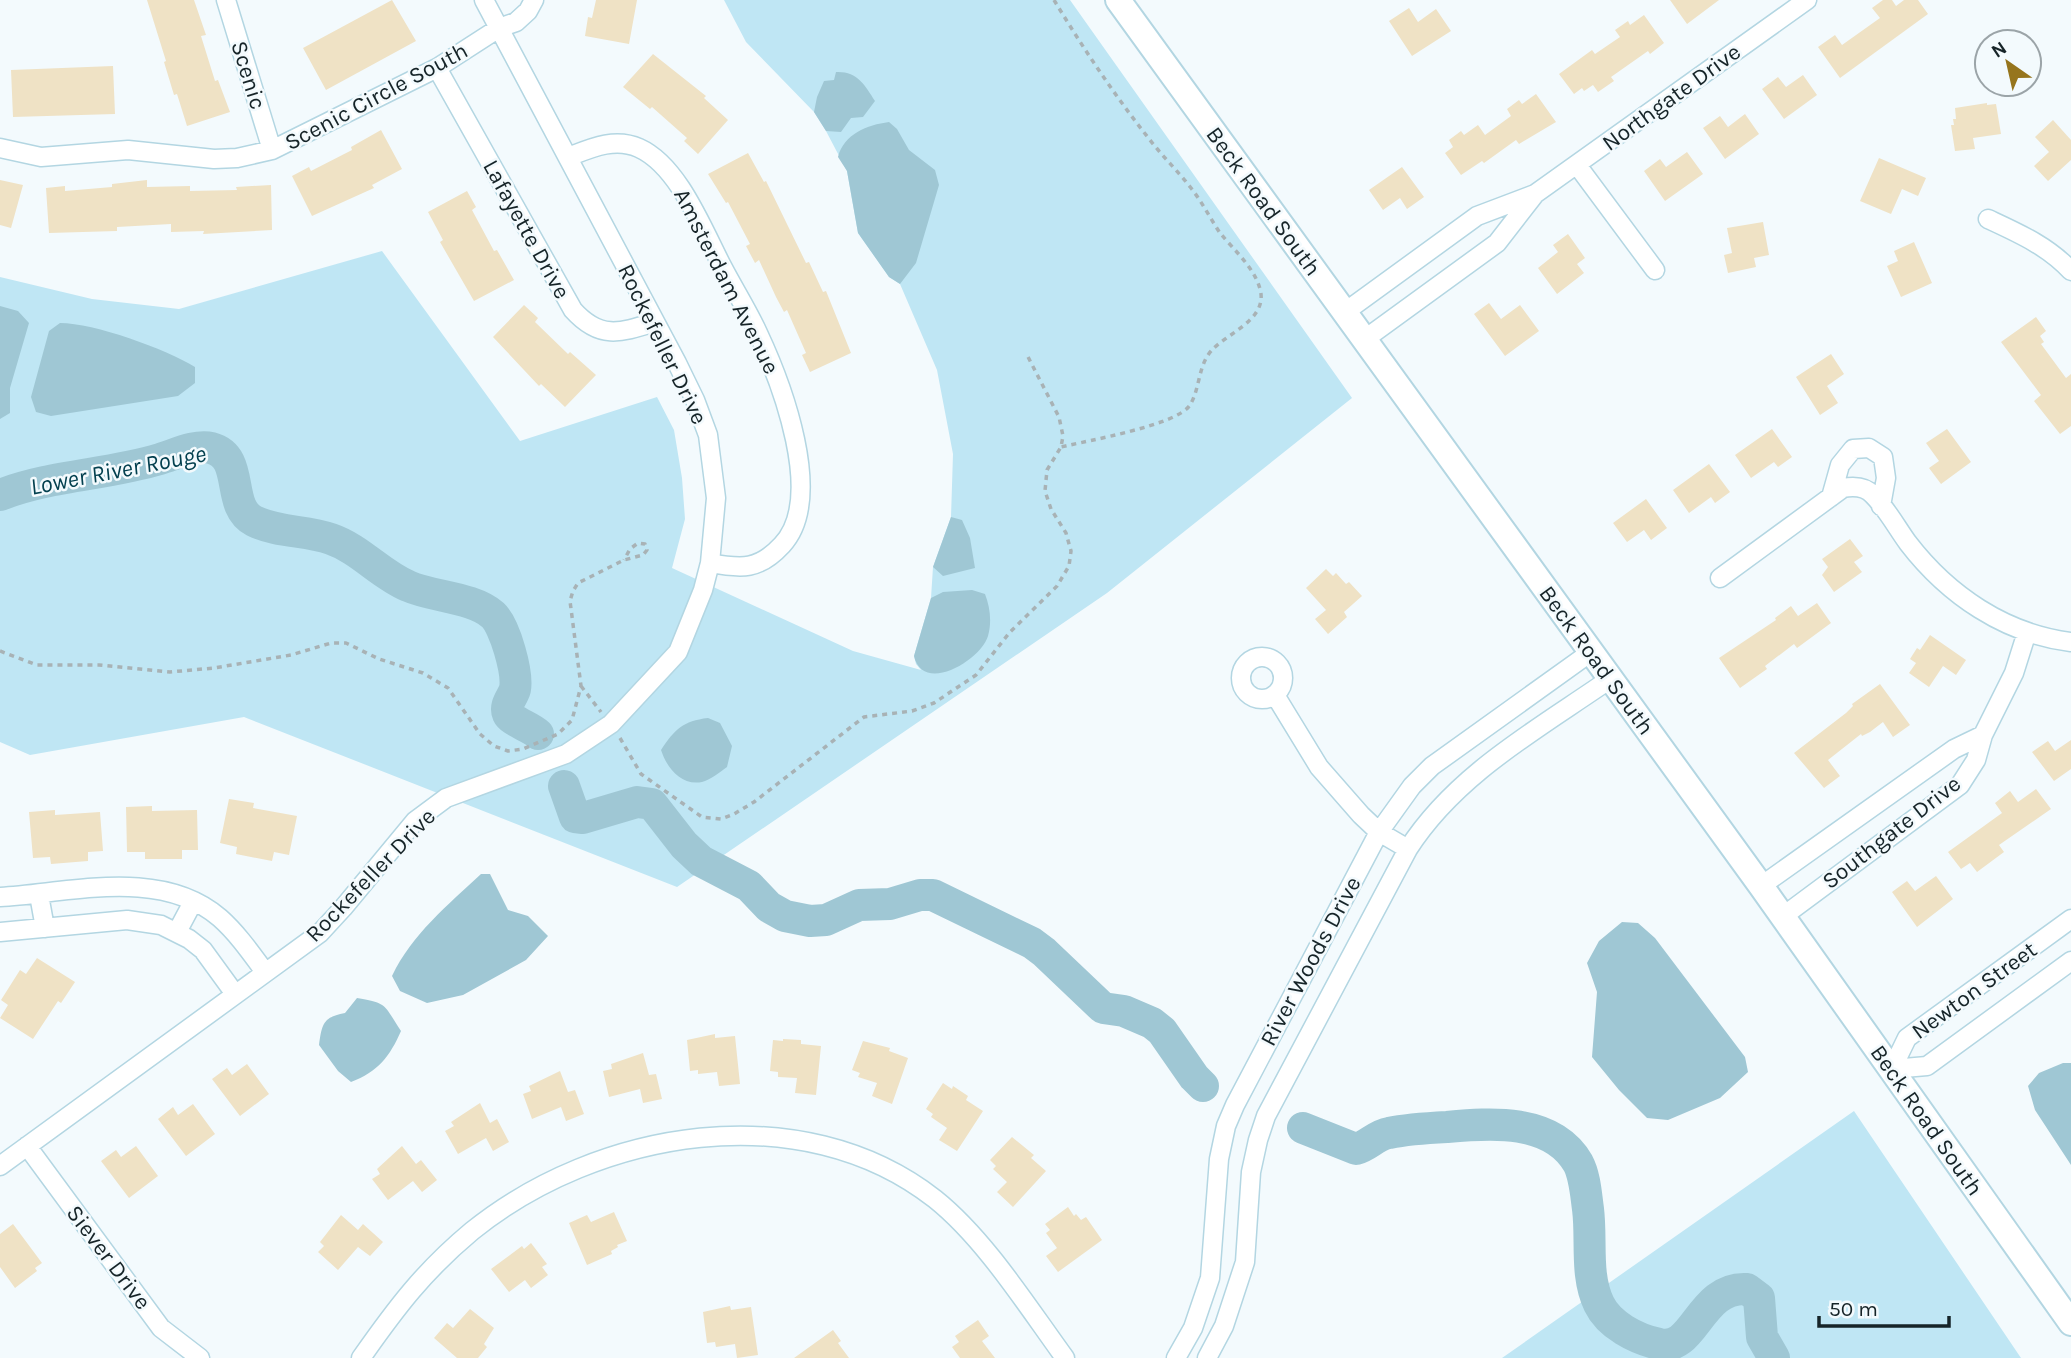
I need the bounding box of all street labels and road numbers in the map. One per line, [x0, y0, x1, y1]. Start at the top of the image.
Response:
street label: Scenic Circle South [280, 37, 472, 156]
street label: Scenic [225, 38, 272, 113]
street label: Northgate Drive [1597, 38, 1746, 157]
street label: Beck Road South [1200, 121, 1327, 281]
street label: Lafayette Drive [477, 155, 576, 303]
street label: Amsterdam Avenue [668, 184, 785, 378]
street label: Rockefeller Drive [612, 260, 713, 429]
street label: Beck Road South [1533, 580, 1660, 740]
street label: Southgate Drive [1817, 770, 1966, 895]
street label: Rockefeller Drive [300, 803, 441, 948]
street label: River Woods Drive [1254, 872, 1366, 1051]
street label: Newton Street [1907, 936, 2042, 1045]
street label: Beck Road South [1865, 1040, 1989, 1201]
street label: Siever Drive [61, 1200, 157, 1315]

